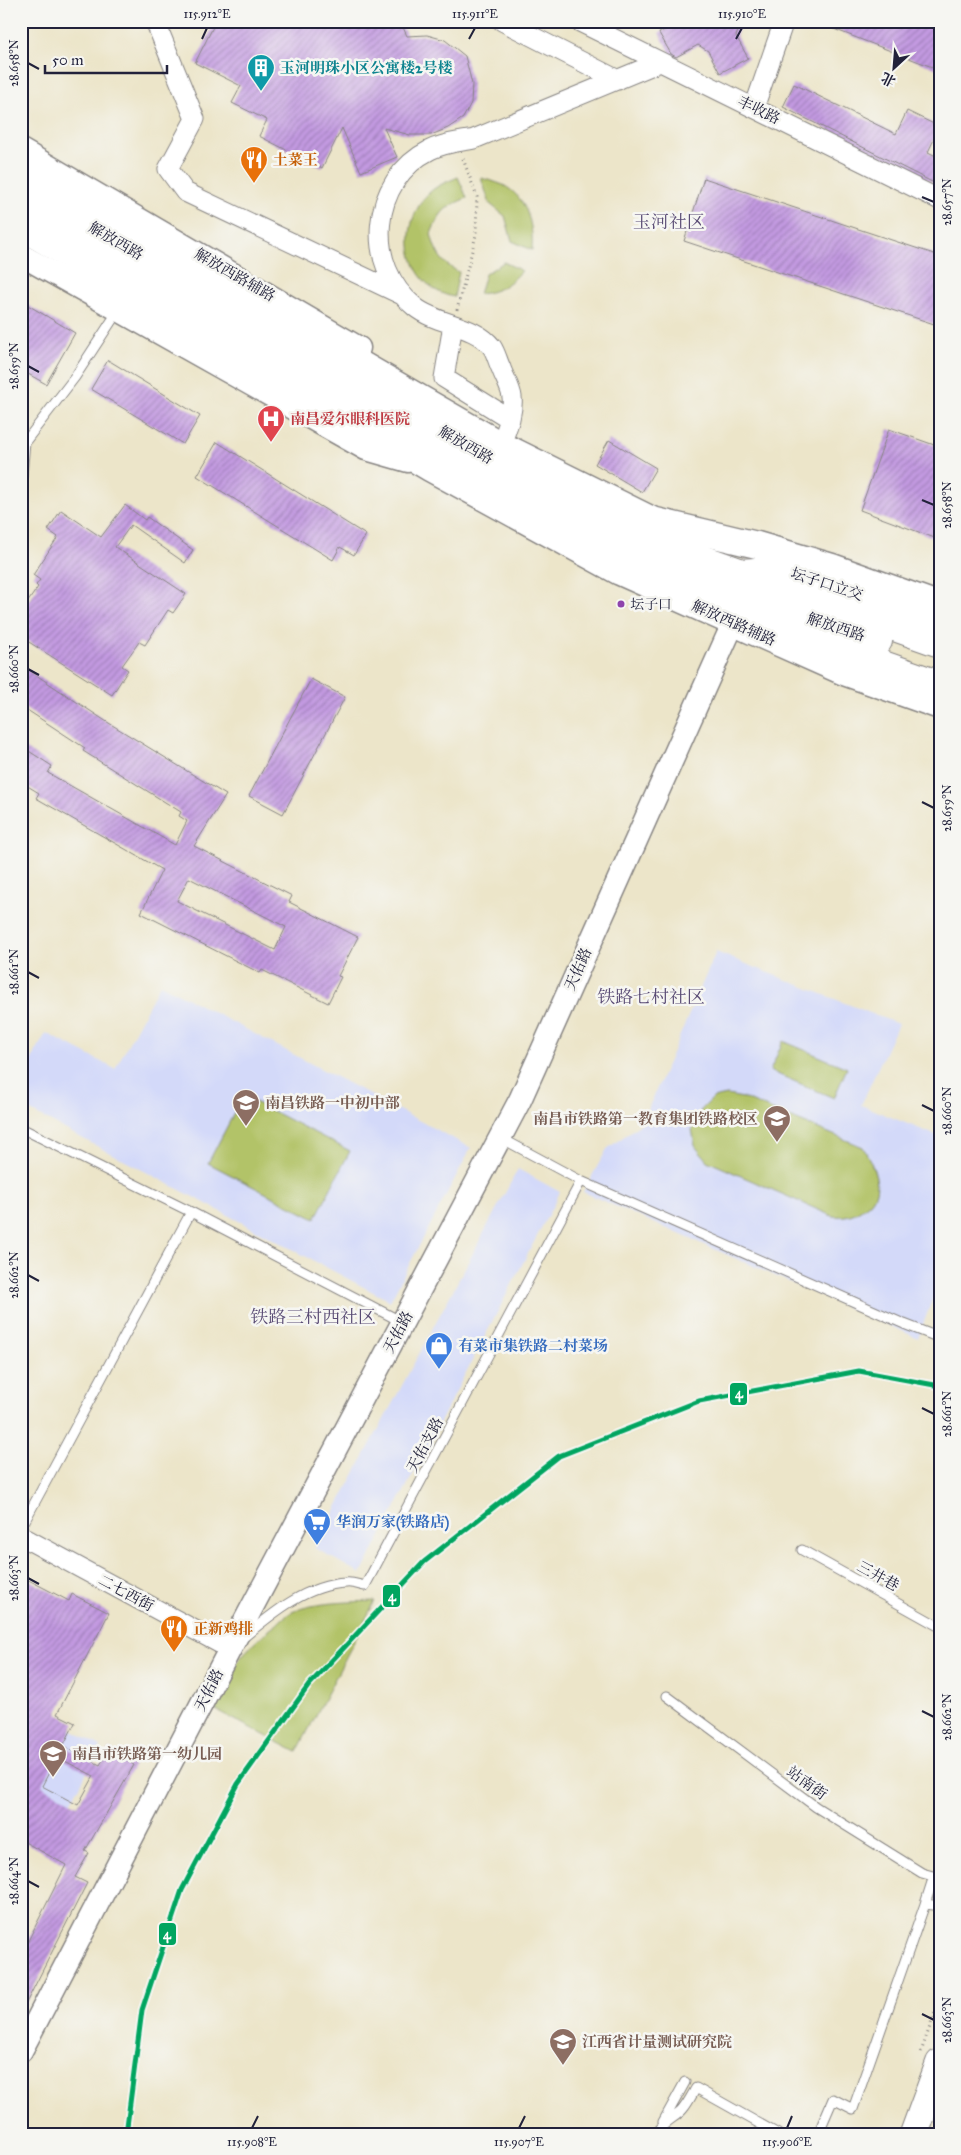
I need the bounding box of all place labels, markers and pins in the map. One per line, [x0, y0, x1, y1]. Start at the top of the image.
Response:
building icon: 玉河明珠小区公寓楼2号楼 [246, 53, 276, 92]
place label: 玉河明珠小区公寓楼2号楼 [280, 59, 452, 77]
restaurant icon: 土菜王 [239, 145, 269, 184]
place label: 土菜王 [273, 151, 318, 169]
hospital icon: 南昌爱尔眼科医院 [256, 404, 286, 443]
place label: 南昌爱尔眼科医院 [290, 410, 410, 428]
place label: 坛子口 [630, 596, 672, 613]
marker: 坛子口 [616, 599, 626, 609]
school or university icon: 南昌铁路一中初中部 [231, 1088, 261, 1127]
place label: 南昌铁路一中初中部 [265, 1094, 400, 1112]
school or university icon: 南昌市铁路第一教育集团铁路校区 [762, 1104, 792, 1143]
place label: 南昌市铁路第一教育集团铁路校区 [533, 1110, 758, 1128]
shop icon: 有菜市集铁路二村菜场 [424, 1331, 454, 1370]
place label: 有菜市集铁路二村菜场 [458, 1337, 608, 1355]
supermarket icon: 华润万家(铁路店) [302, 1507, 332, 1546]
place label: 华润万家(铁路店) [336, 1513, 449, 1532]
restaurant icon: 正新鸡排 [159, 1614, 189, 1653]
place label: 正新鸡排 [193, 1620, 253, 1638]
school or university icon: 南昌市铁路第一幼儿园 [38, 1739, 68, 1778]
place label: 南昌市铁路第一幼儿园 [72, 1745, 222, 1763]
school or university icon: 江西省计量测试研究院 [548, 2027, 578, 2066]
place label: 江西省计量测试研究院 [582, 2033, 732, 2051]

